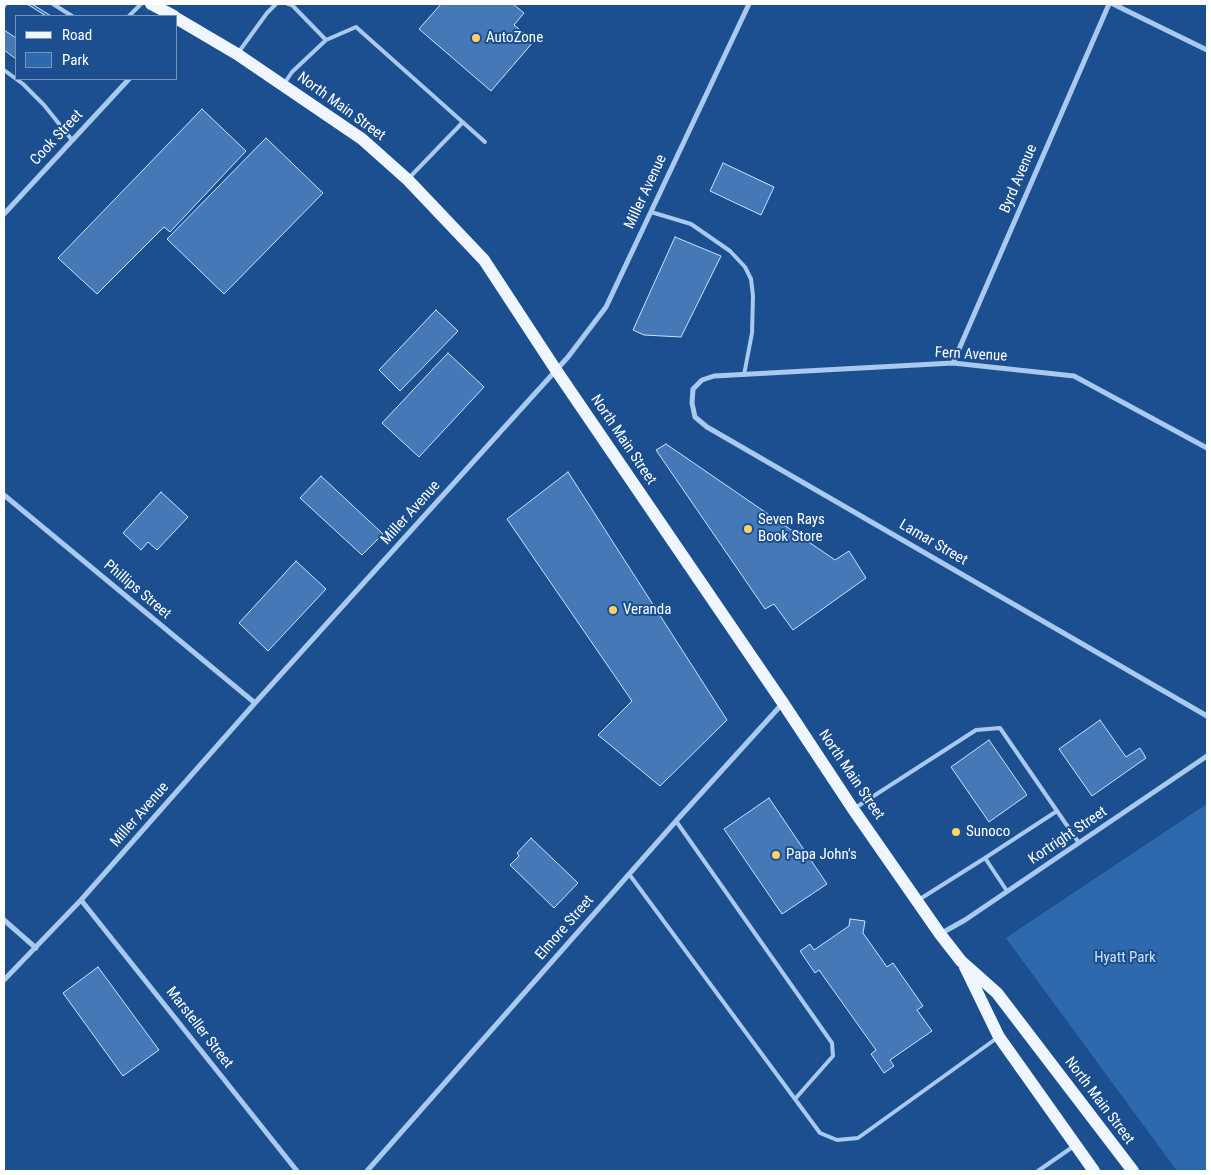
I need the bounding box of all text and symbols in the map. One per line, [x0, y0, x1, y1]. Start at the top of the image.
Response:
legend [15, 15, 178, 80]
text: Road [62, 26, 92, 44]
place label: AutoZone [486, 29, 543, 47]
marker: AutoZone [470, 32, 482, 44]
text: Park [62, 51, 89, 69]
street label: North Main Street [293, 69, 389, 145]
street label: Cook Street [27, 107, 87, 169]
street label: Byrd Avenue [996, 142, 1042, 216]
street label: Miller Avenue [621, 152, 671, 232]
street label: Fern Avenue [934, 344, 1008, 366]
street label: North Main Street [586, 392, 660, 488]
street label: Miller Avenue [378, 477, 444, 549]
place label: Seven Rays Book Store [758, 511, 825, 546]
street label: Lamar Street [896, 516, 970, 570]
marker: Seven Rays Book Store [742, 523, 754, 535]
street label: Phillips Street [100, 557, 174, 623]
place label: Veranda [623, 601, 671, 619]
marker: Veranda [607, 604, 619, 616]
street label: North Main Street [814, 727, 888, 823]
street label: Miller Avenue [107, 779, 173, 851]
street label: Kortright Street [1025, 803, 1111, 869]
place label: Sunoco [966, 823, 1010, 841]
marker: Sunoco [950, 826, 962, 838]
place label: Papa John's [786, 846, 857, 864]
marker: Papa John's [770, 849, 782, 861]
street label: Elmore Street [532, 892, 598, 964]
park label: Hyatt Park [1094, 949, 1156, 967]
street label: Marsteller Street [162, 984, 236, 1072]
street label: North Main Street [1060, 1054, 1138, 1148]

